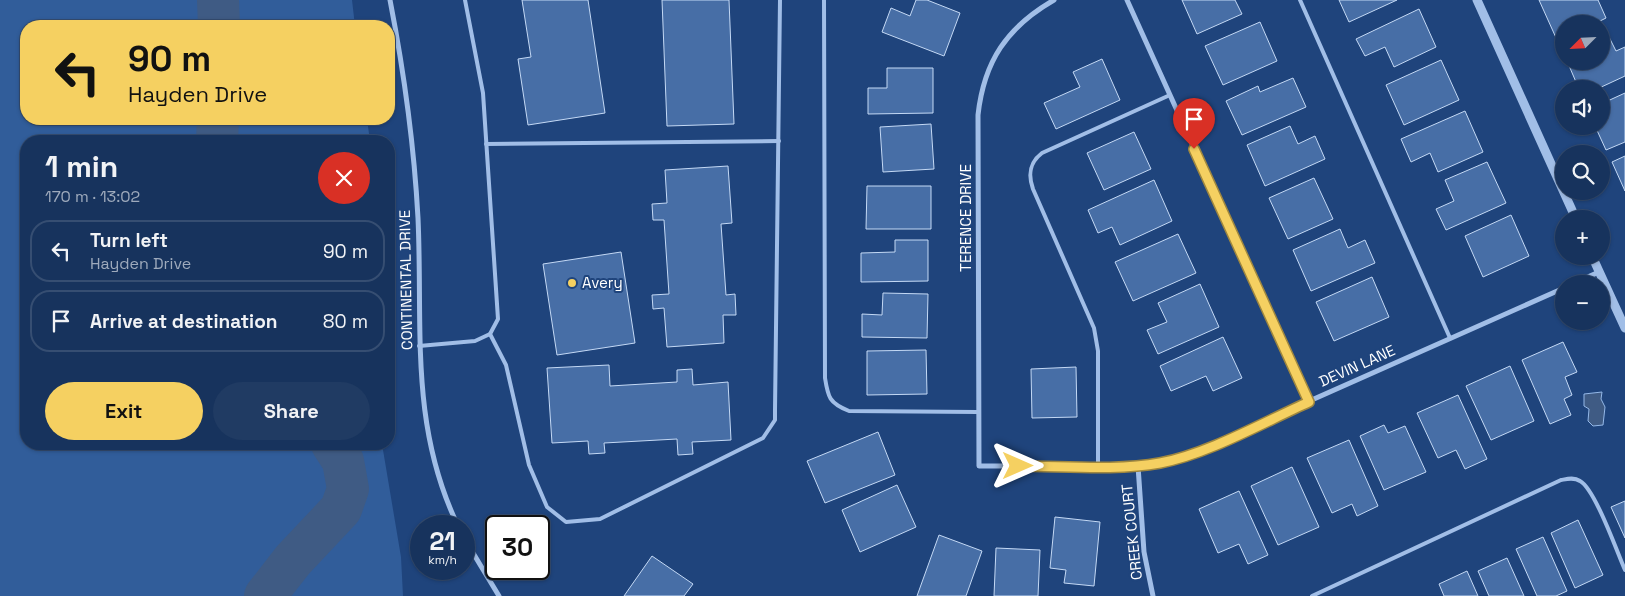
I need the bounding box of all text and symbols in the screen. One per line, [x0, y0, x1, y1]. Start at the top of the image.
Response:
north arrow [1555, 15, 1610, 70]
map controls [1555, 15, 1610, 330]
text: 90 m [128, 37, 211, 81]
icon: left [45, 40, 110, 105]
text: Hayden Drive [128, 80, 267, 108]
button: sound [1555, 80, 1610, 135]
pin [1173, 98, 1215, 149]
icon: arrive [1180, 105, 1208, 133]
button: search [1555, 145, 1610, 200]
text: 1 min [45, 147, 118, 186]
button: close [318, 152, 370, 204]
street label: TERENCE DRIVE [956, 164, 975, 272]
text: 170 m · 13:02 [45, 186, 140, 207]
street label: CONTINENTAL DRIVE [395, 210, 416, 350]
button: + [1555, 210, 1610, 265]
text: Turn left [90, 228, 168, 253]
icon: left [47, 237, 75, 265]
text: 90 m [323, 239, 368, 264]
text: Hayden Drive [90, 253, 191, 274]
place label: Avery [582, 273, 623, 292]
button: − [1555, 275, 1610, 330]
marker: Avery [566, 277, 578, 289]
icon: arrive [47, 307, 75, 335]
text: Arrive at destination [90, 309, 278, 334]
text: 80 m [323, 309, 368, 334]
street label: DEVIN LANE [1316, 340, 1398, 391]
button: Exit [45, 382, 203, 440]
button: Share [213, 382, 370, 440]
position arrow [991, 439, 1043, 491]
street label: CREEK COURT [1117, 483, 1146, 581]
speed limit sign: 30 [485, 515, 550, 580]
text: 21 [429, 525, 456, 557]
text: km/h [428, 552, 457, 568]

